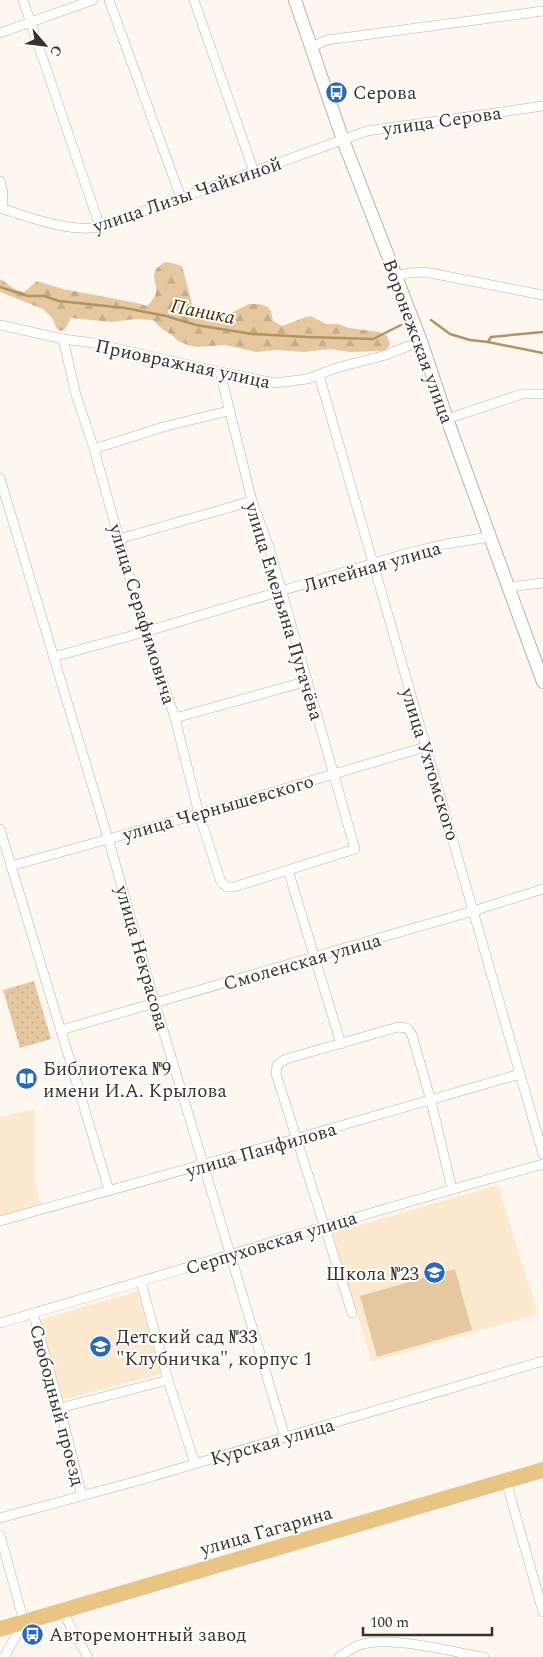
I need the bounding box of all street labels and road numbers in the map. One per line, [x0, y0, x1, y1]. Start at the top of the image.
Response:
street label: улица Серова [380, 99, 504, 144]
street label: улица Лизы Чайкиной [88, 149, 286, 242]
street label: Воронежская улица [374, 255, 461, 429]
street label: Приовражная улица [92, 332, 274, 397]
street label: улица Емельяна Пугачёва [236, 498, 331, 725]
street label: улица Серафимовича [100, 520, 183, 709]
street label: Литейная улица [300, 534, 445, 601]
street label: улица Ухтомского [392, 683, 467, 845]
street label: улица Чернышевского [119, 767, 317, 850]
street label: улица Некрасова [107, 881, 176, 1035]
street label: Смоленская улица [220, 926, 385, 999]
street label: улица Панфилова [182, 1115, 341, 1186]
street label: Серпуховская улица [182, 1203, 361, 1283]
street label: Свободный проезд [21, 1321, 92, 1489]
street label: Курская улица [207, 1411, 339, 1474]
street label: улица Гагарина [196, 1499, 337, 1564]

